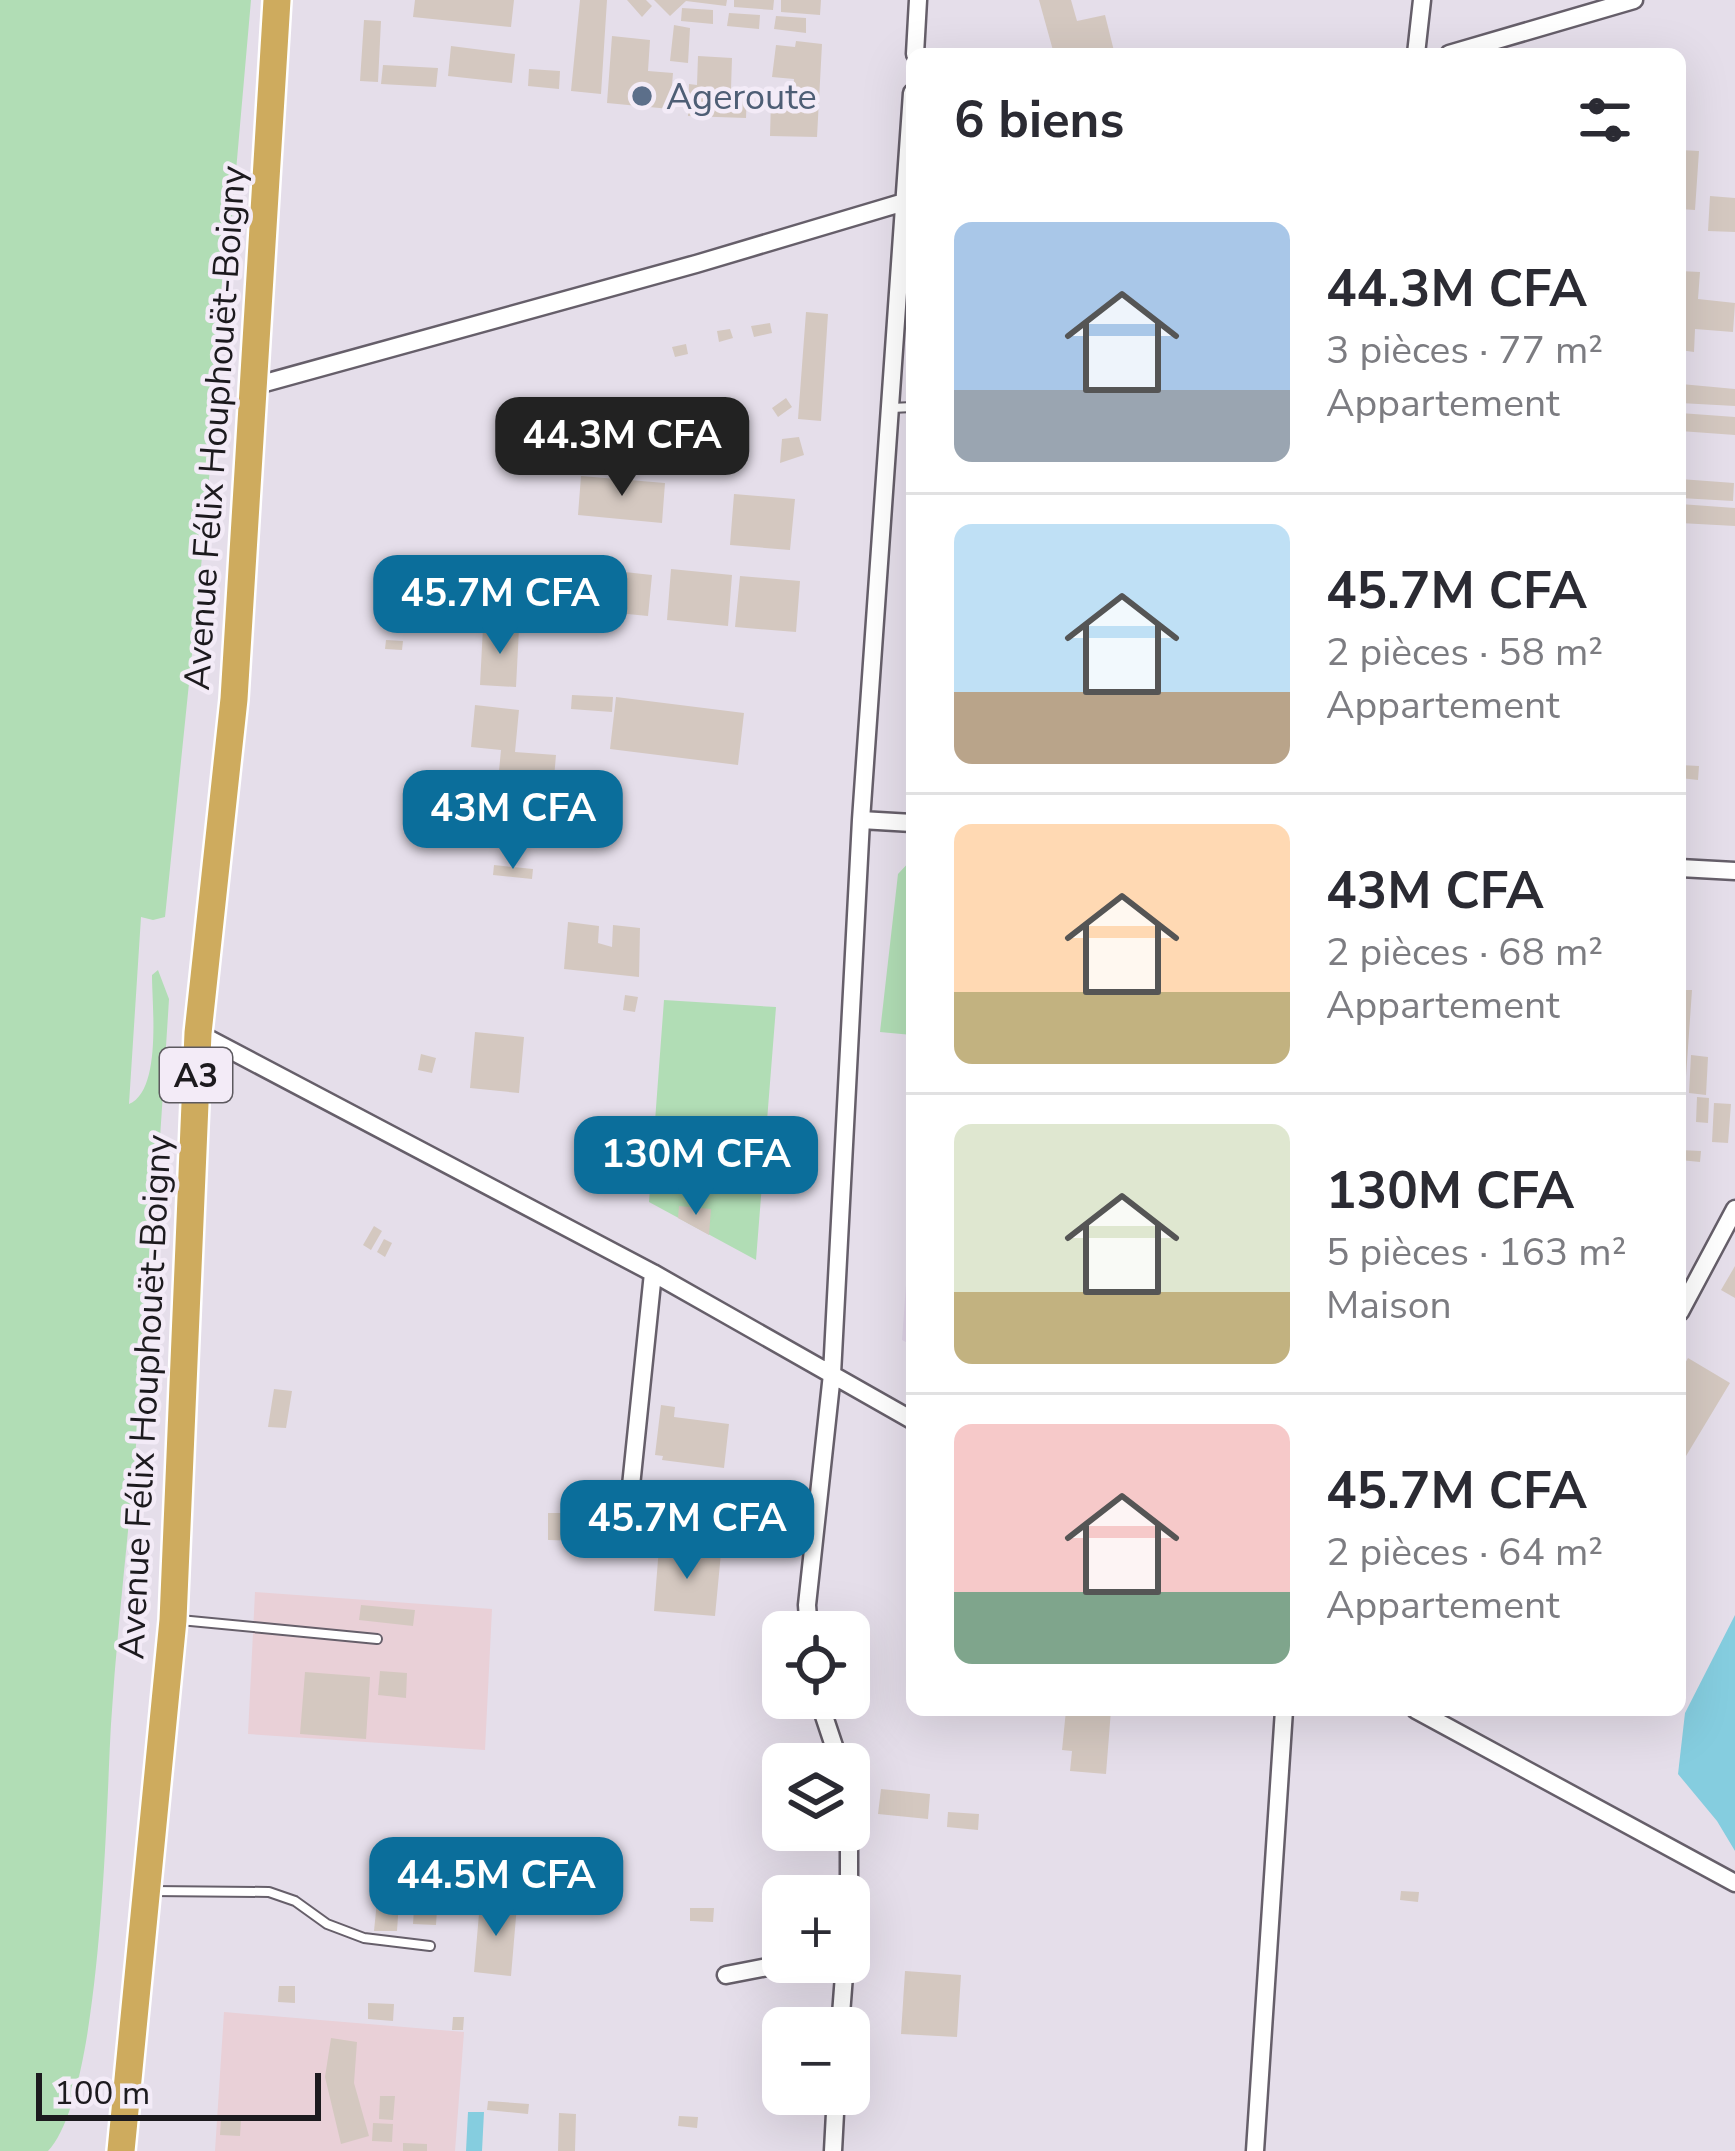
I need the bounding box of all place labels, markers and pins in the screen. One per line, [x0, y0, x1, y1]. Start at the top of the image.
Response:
place label: Ageroute [666, 73, 817, 122]
marker: Ageroute [629, 83, 655, 109]
pin: 44.3M CFA [485, 397, 759, 499]
pin: 45.7M CFA [363, 555, 637, 657]
pin: 43M CFA [402, 770, 624, 872]
pin: 130M CFA [572, 1116, 820, 1218]
pin: 45.7M CFA [550, 1480, 824, 1582]
pin: 44.5M CFA [359, 1837, 633, 1939]

